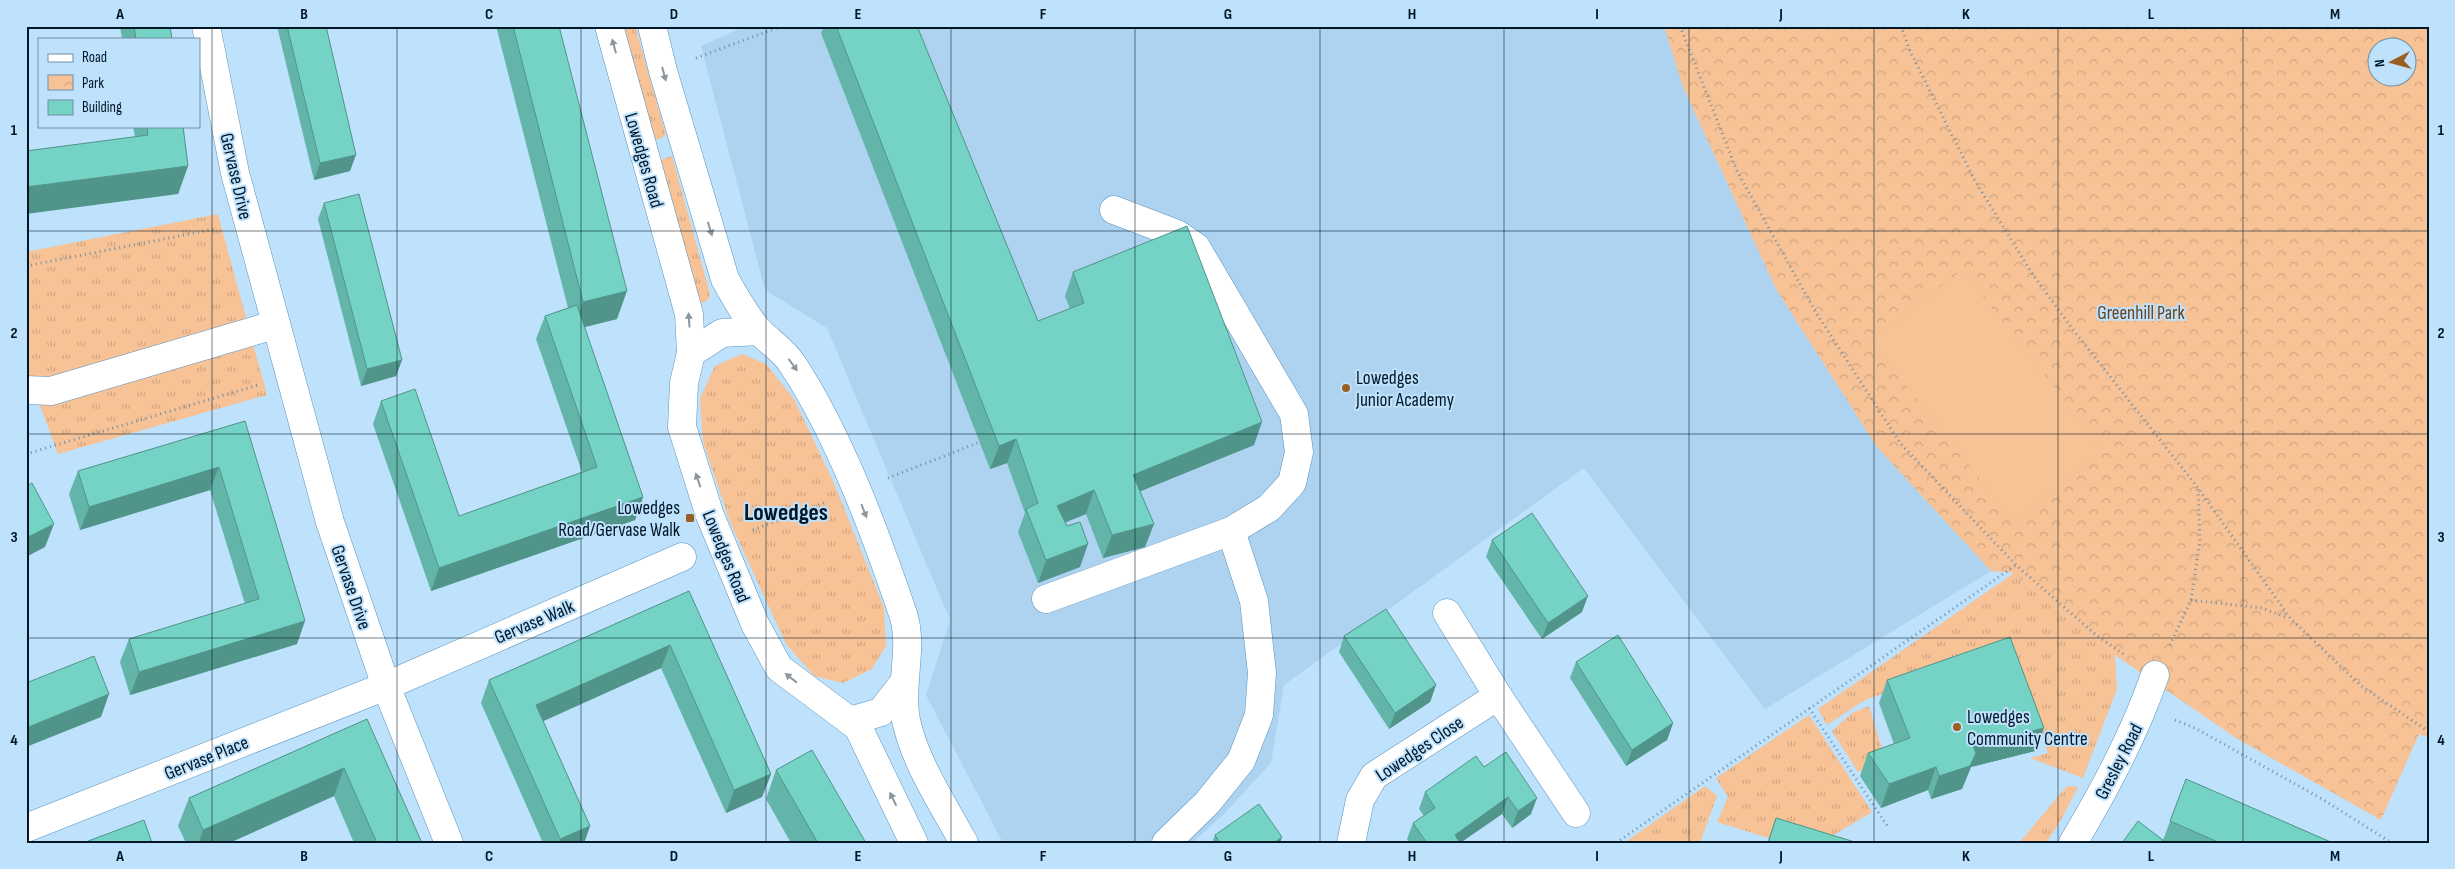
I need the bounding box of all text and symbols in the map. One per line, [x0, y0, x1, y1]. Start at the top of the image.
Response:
text: A [115, 5, 124, 24]
text: B [300, 5, 308, 24]
text: C [485, 5, 493, 24]
text: D [670, 5, 678, 24]
text: E [855, 5, 862, 24]
text: F [1040, 5, 1047, 24]
text: G [1224, 5, 1232, 24]
text: H [1408, 5, 1416, 24]
text: I [1595, 5, 1599, 24]
text: J [1778, 5, 1783, 24]
text: K [1962, 5, 1970, 24]
text: L [2148, 5, 2155, 24]
text: M [2330, 5, 2340, 24]
legend [38, 38, 200, 128]
one-way arrow [610, 38, 618, 53]
north arrow [2368, 38, 2418, 88]
text: Road [82, 48, 107, 67]
text: N [2371, 59, 2388, 68]
one-way arrow [660, 66, 668, 81]
text: Park [82, 74, 104, 93]
text: Building [82, 98, 122, 117]
street label: Lowedges Road [619, 110, 668, 210]
text: 1 [11, 121, 18, 140]
text: 1 [2438, 121, 2445, 140]
street label: Gervase Drive [214, 131, 257, 222]
one-way arrow [707, 222, 715, 237]
park label: Greenhill Park [2097, 302, 2186, 325]
one-way arrow [685, 312, 693, 328]
text: 2 [10, 324, 18, 343]
text: 2 [2437, 324, 2445, 343]
one-way arrow [788, 358, 798, 372]
place label: Lowedges Junior Academy [1355, 367, 1455, 412]
marker: Lowedges Junior Academy [1340, 382, 1352, 394]
one-way arrow [694, 472, 701, 487]
place label: Lowedges Road/Gervase Walk [558, 497, 681, 542]
district label: Lowedges [744, 498, 828, 527]
one-way arrow [860, 504, 868, 519]
street label: Lowedges Road [697, 507, 755, 606]
marker: Lowedges Road/Gervase Walk [684, 512, 696, 524]
text: 3 [10, 528, 18, 547]
text: 3 [2437, 528, 2445, 547]
street label: Gervase Drive [325, 542, 376, 633]
street label: Gervase Walk [491, 595, 579, 649]
one-way arrow [785, 672, 798, 683]
place label: Lowedges Community Centre [1967, 706, 2088, 751]
street label: Lowedges Close [1372, 712, 1468, 787]
street label: Gresley Road [2090, 720, 2148, 804]
marker: Lowedges Community Centre [1951, 721, 1963, 733]
text: 4 [10, 731, 18, 750]
street label: Gervase Place [161, 731, 252, 786]
text: 4 [2437, 731, 2445, 750]
one-way arrow [888, 792, 896, 806]
text: A [115, 847, 124, 866]
text: B [300, 847, 308, 866]
text: C [485, 847, 493, 866]
text: D [670, 847, 678, 866]
text: E [855, 847, 862, 866]
text: F [1040, 847, 1047, 866]
text: G [1224, 847, 1232, 866]
text: H [1408, 847, 1416, 866]
text: I [1595, 847, 1599, 866]
text: J [1778, 847, 1783, 866]
text: K [1962, 847, 1970, 866]
text: L [2148, 847, 2155, 866]
text: M [2330, 847, 2340, 866]

